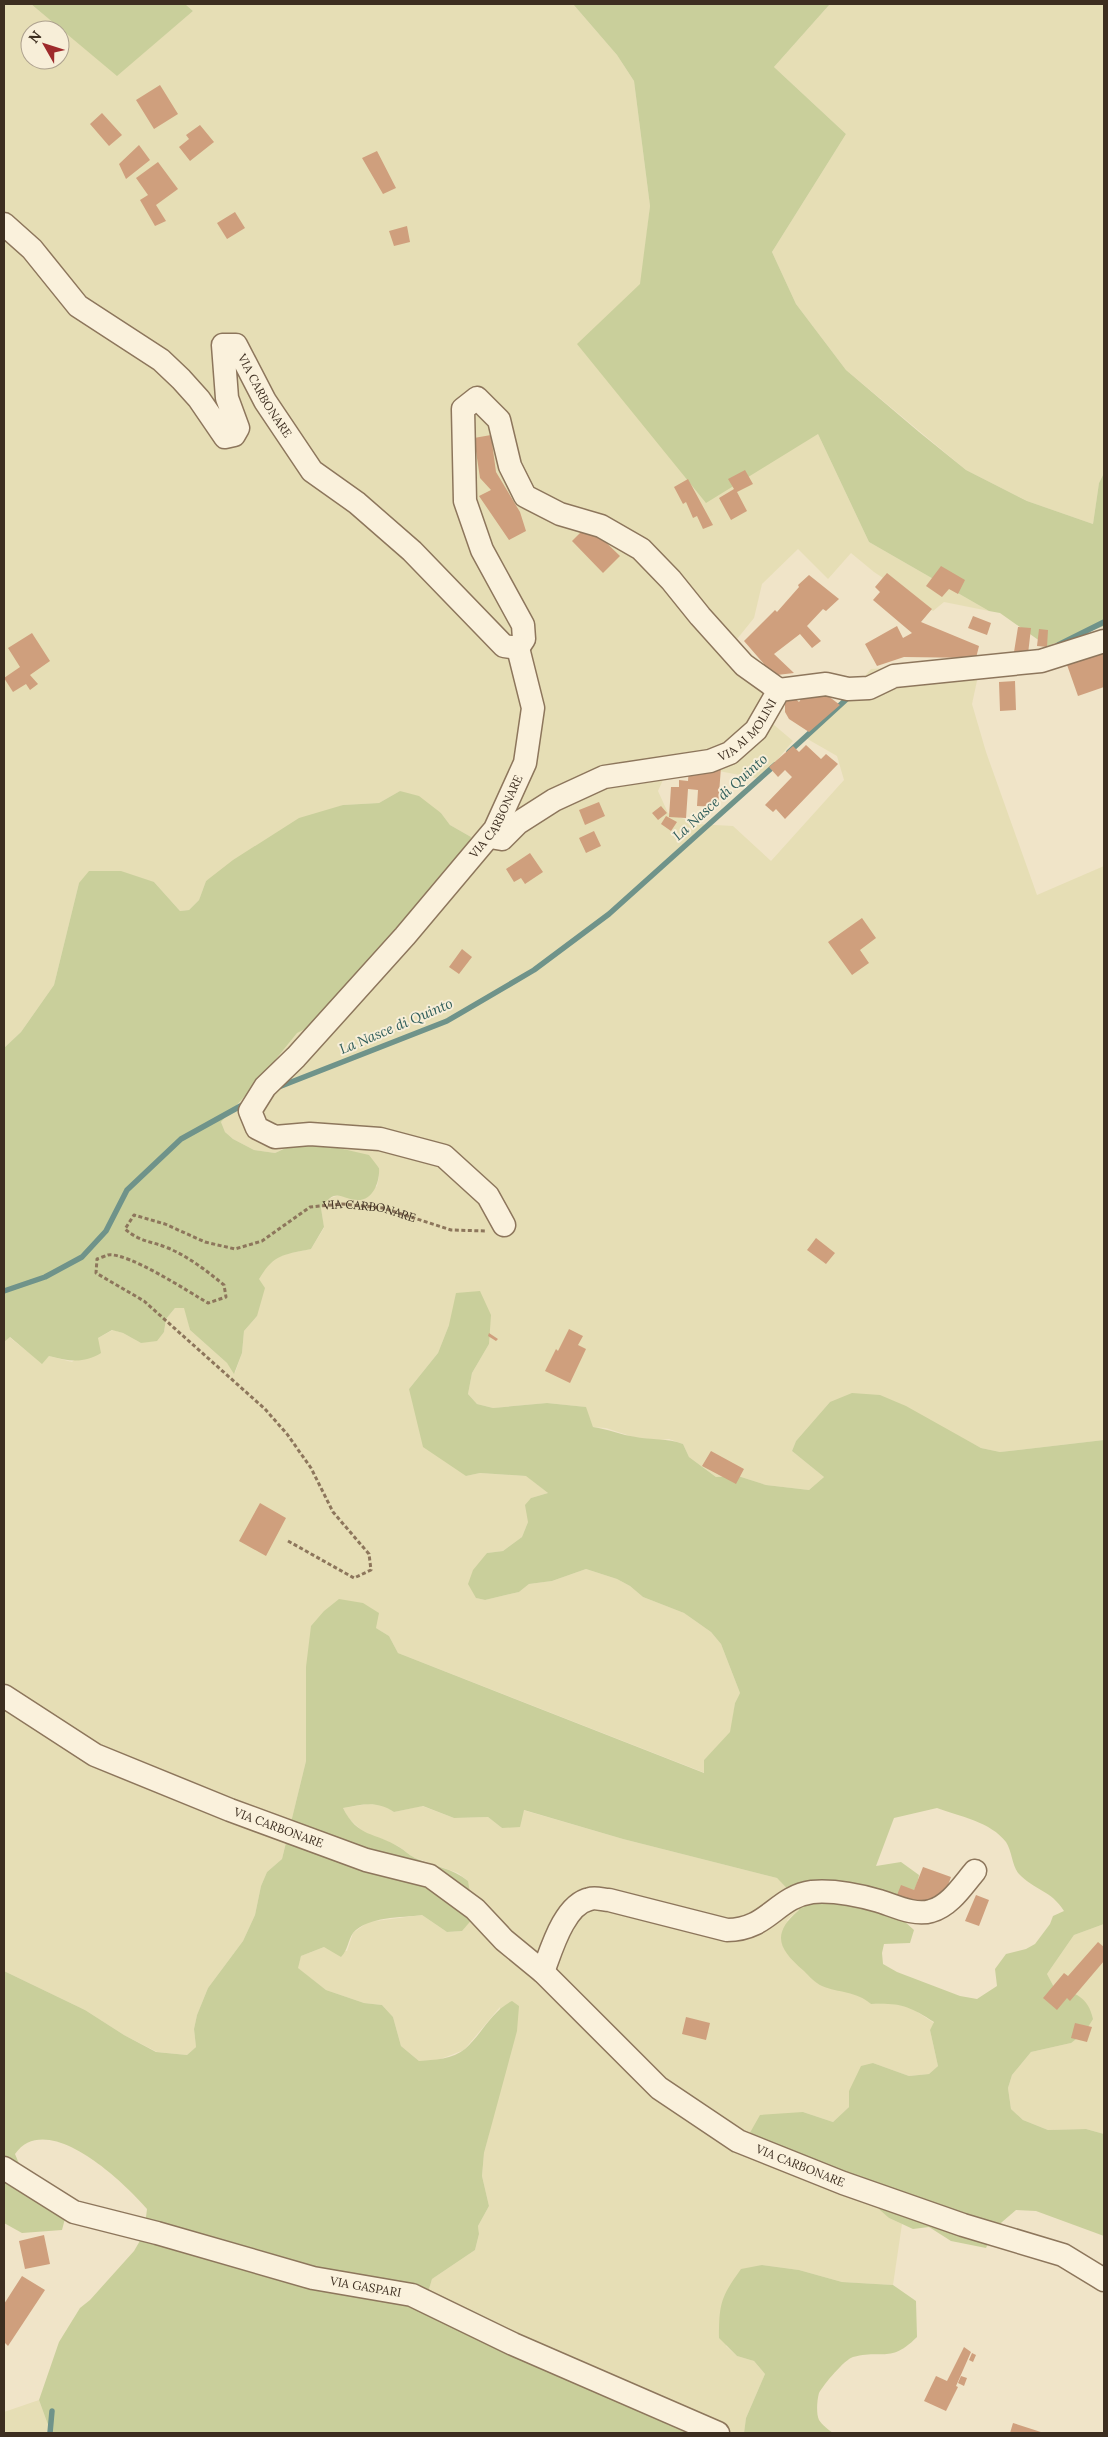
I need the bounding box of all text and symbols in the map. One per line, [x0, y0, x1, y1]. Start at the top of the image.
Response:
north arrow [20, 20, 70, 70]
text: N [24, 27, 45, 47]
street label: VIA CARBONARE [234, 350, 295, 440]
street label: VIA AI MOLINI [715, 696, 779, 764]
water label: La Nasce di Quinto [669, 750, 771, 844]
street label: VIA CARBONARE [465, 772, 526, 862]
water label: La Nasce di Quinto [337, 994, 455, 1058]
street label: VIA CARBONARE [321, 1196, 418, 1225]
street label: VIA CARBONARE [231, 1804, 326, 1851]
street label: VIA CARBONARE [753, 2141, 847, 2190]
street label: VIA GASPARI [328, 2273, 402, 2300]

